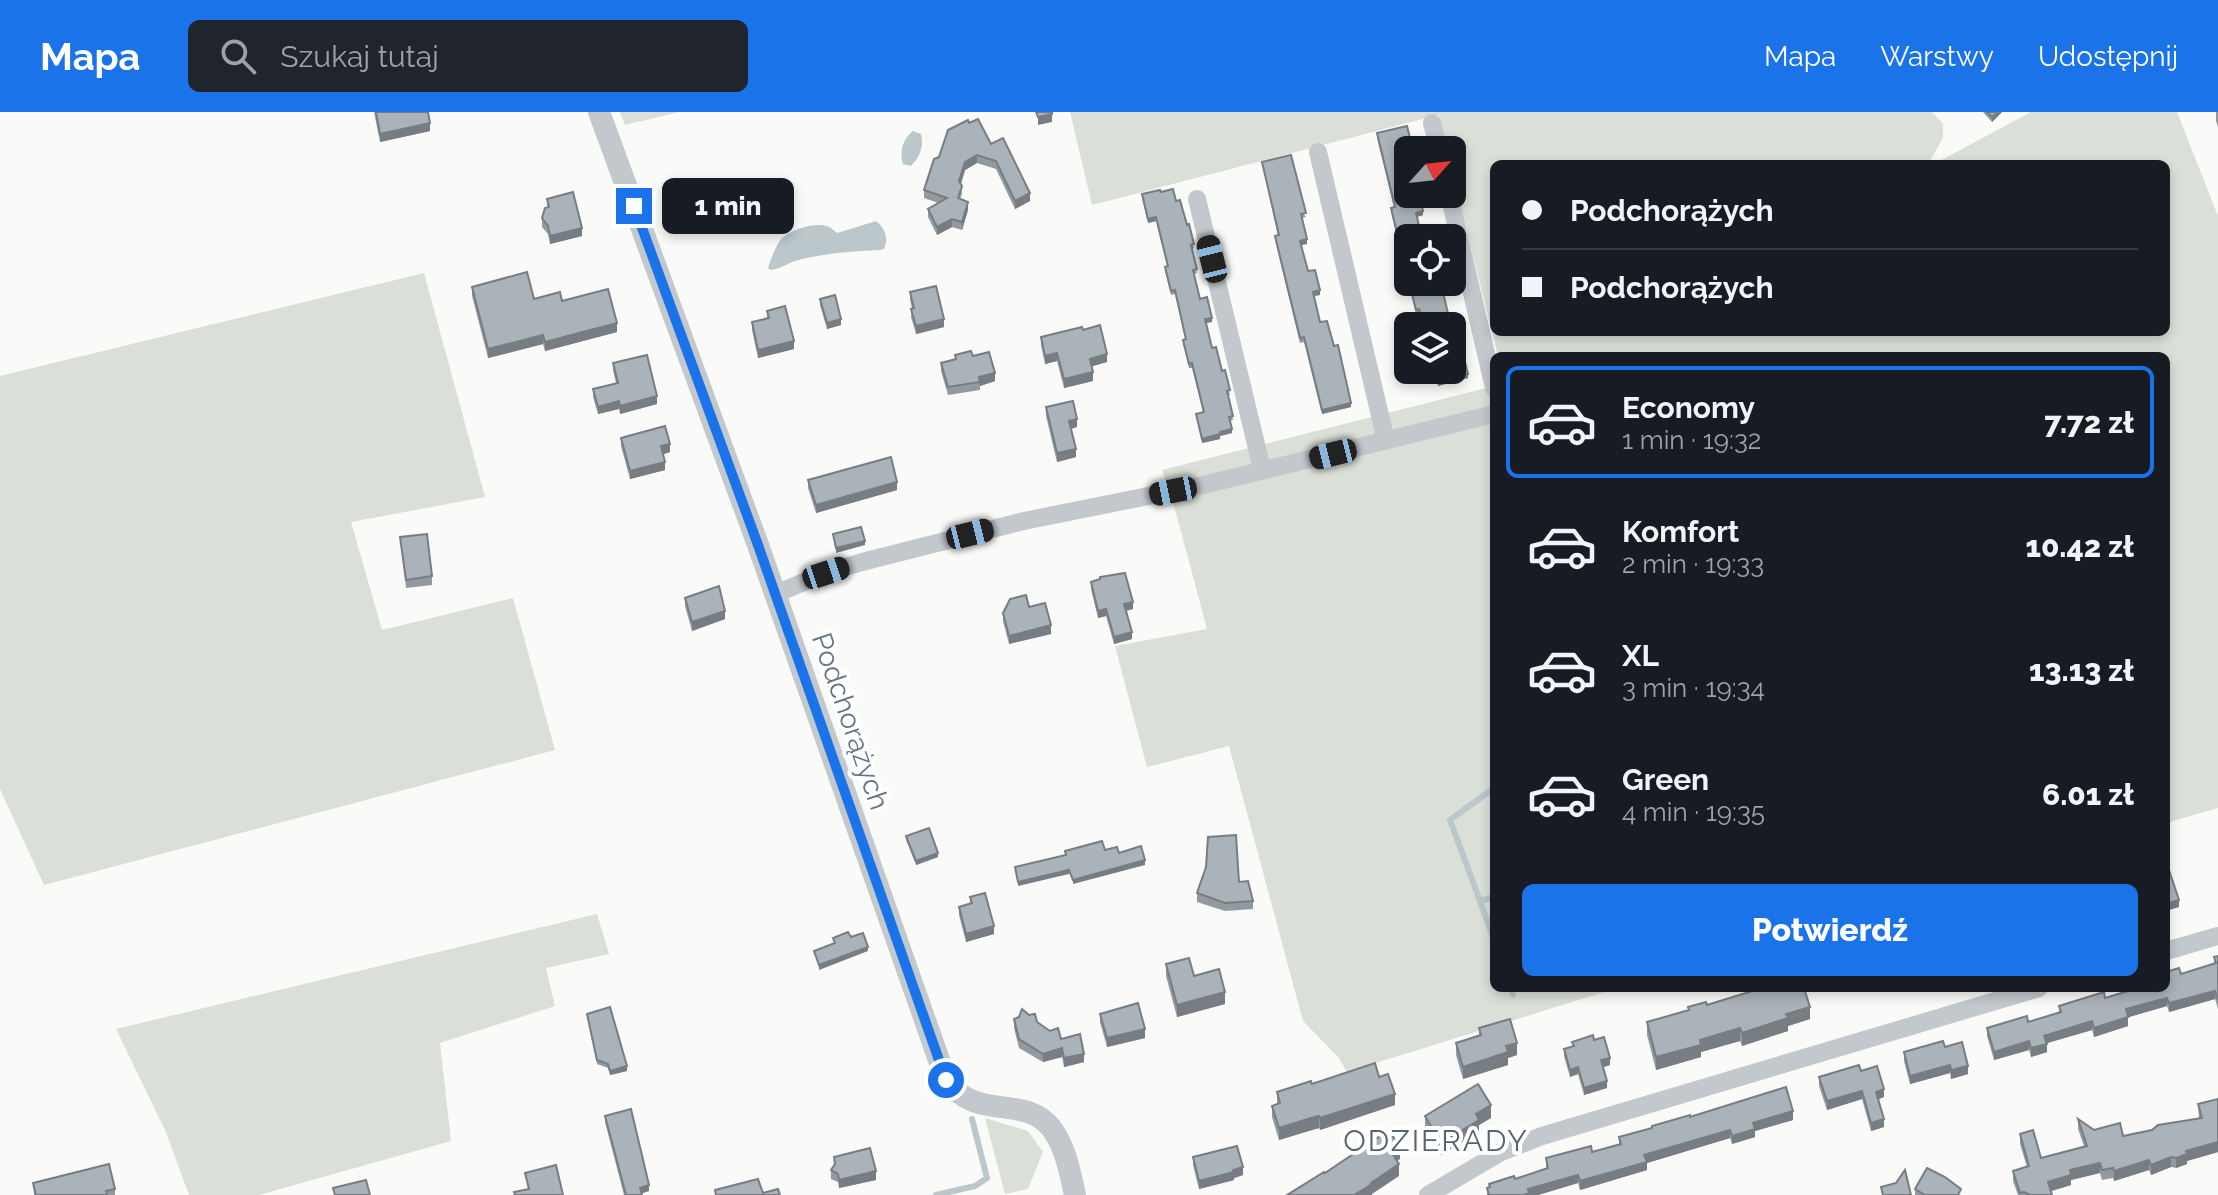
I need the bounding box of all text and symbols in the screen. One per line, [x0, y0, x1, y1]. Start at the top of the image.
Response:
search box [188, 20, 748, 92]
text: Mapa [40, 34, 140, 79]
icon: search [216, 34, 260, 78]
text: Szukaj tutaj [280, 39, 439, 74]
text: Mapa [1764, 40, 1836, 73]
text: Warstwy [1880, 40, 1994, 73]
text: Udostępnij [2038, 40, 2178, 73]
north arrow [1394, 136, 1466, 208]
map controls [1394, 136, 1466, 384]
callout: 1 min [662, 178, 794, 234]
route end [616, 188, 652, 224]
text: 1 min [695, 191, 761, 221]
text: Podchorążych [1570, 193, 1774, 228]
button: locate [1394, 224, 1466, 296]
car [1195, 233, 1229, 285]
text: Podchorążych [1570, 270, 1774, 305]
button: layers [1394, 312, 1466, 384]
icon: car [1526, 386, 1598, 458]
text: Economy [1622, 390, 1755, 425]
text: 7.72 zł [2044, 405, 2134, 440]
text: 1 min · 19:32 [1622, 425, 1761, 455]
car [1307, 437, 1359, 471]
car [1147, 475, 1199, 507]
icon: car [1526, 510, 1598, 582]
text: Komfort [1622, 514, 1739, 549]
car [944, 517, 996, 551]
text: 10.42 zł [2025, 529, 2134, 564]
text: 2 min · 19:33 [1622, 549, 1764, 579]
car [799, 554, 853, 592]
street label: Podchorążych [805, 628, 896, 814]
icon: car [1526, 634, 1598, 706]
text: XL [1622, 638, 1659, 673]
text: 13.13 zł [2029, 653, 2134, 688]
text: 3 min · 19:34 [1622, 673, 1765, 703]
icon: car [1526, 758, 1598, 830]
text: Green [1622, 762, 1709, 797]
text: 6.01 zł [2042, 777, 2134, 812]
text: 4 min · 19:35 [1622, 797, 1765, 827]
button: Potwierdź [1522, 884, 2138, 976]
route start [928, 1062, 964, 1098]
district label: ODZIERADY [1343, 1123, 1529, 1158]

